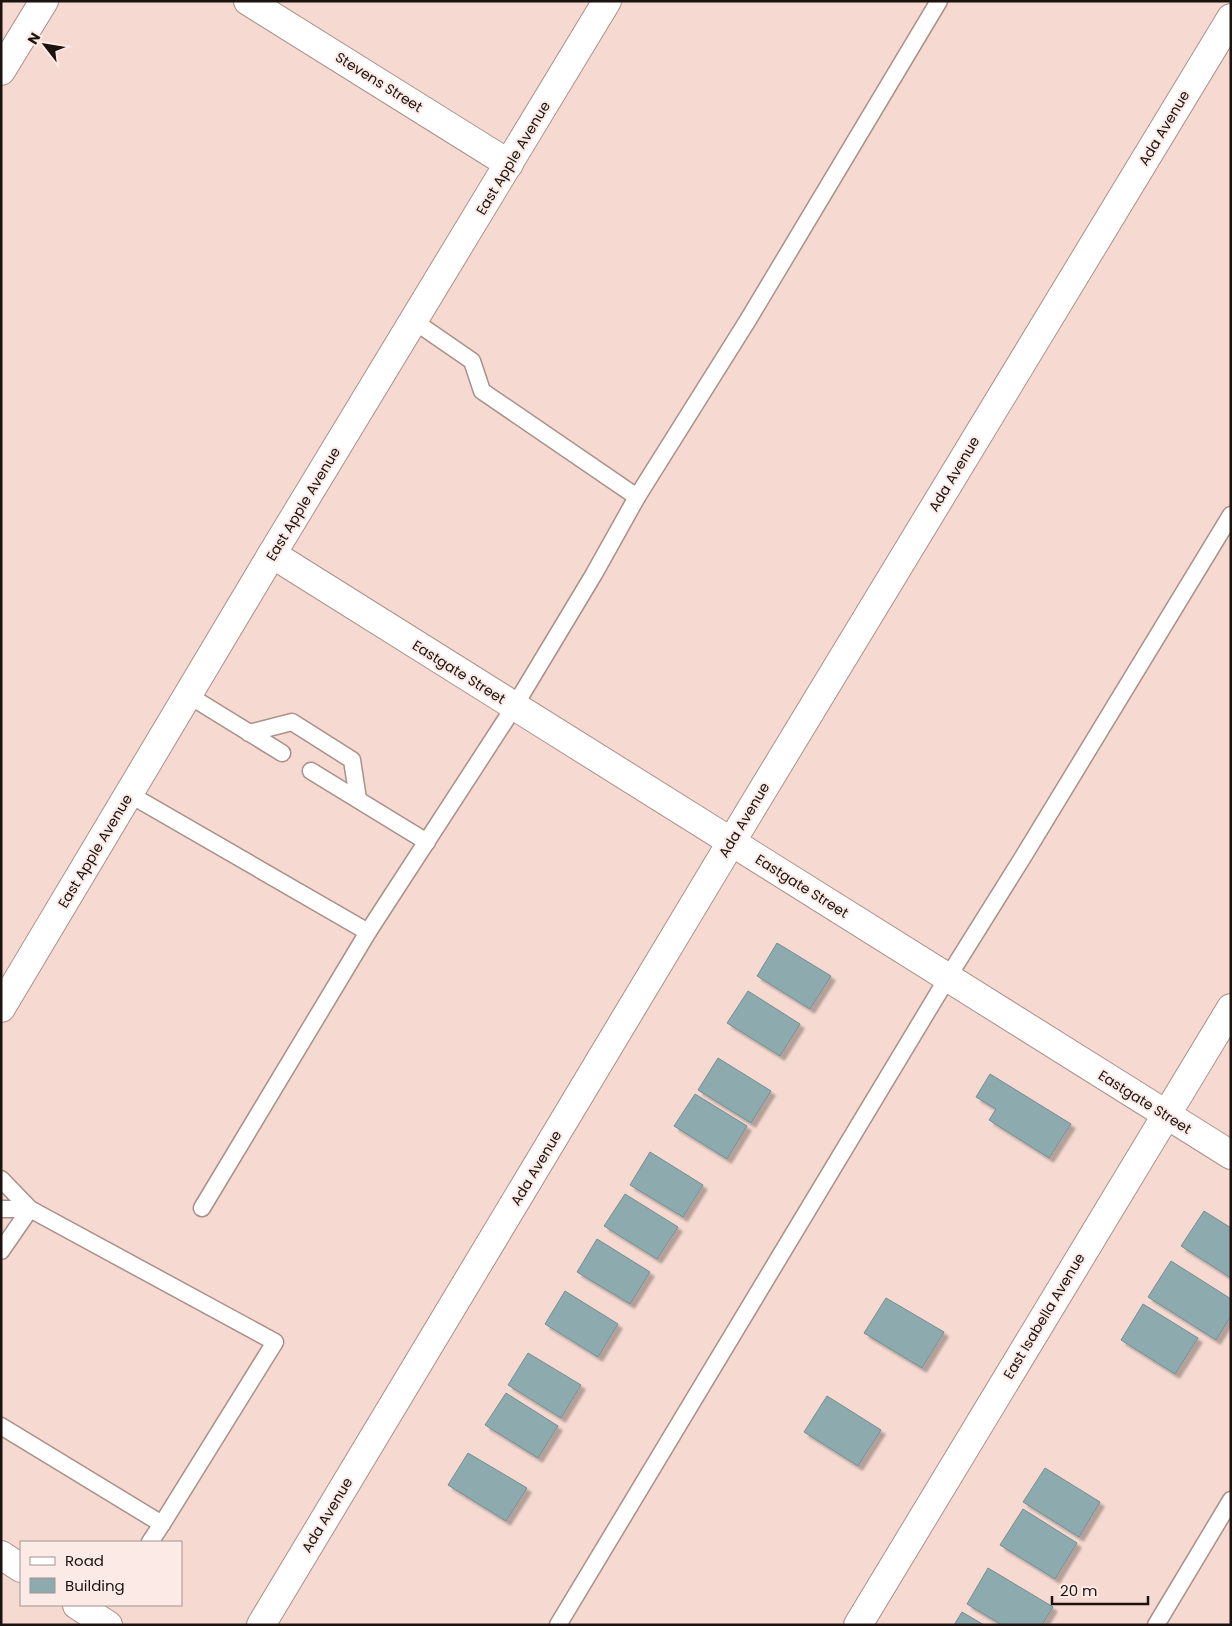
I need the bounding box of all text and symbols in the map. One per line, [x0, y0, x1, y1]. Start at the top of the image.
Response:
north arrow [20, 20, 70, 70]
text: N [23, 29, 45, 48]
street label: Stevens Street [331, 47, 427, 117]
street label: Ada Avenue [1134, 86, 1195, 169]
street label: East Apple Avenue [471, 97, 555, 219]
street label: Ada Avenue [924, 432, 985, 515]
street label: East Apple Avenue [261, 443, 345, 565]
street label: Eastgate Street [409, 635, 509, 709]
street label: Ada Avenue [714, 778, 775, 861]
street label: East Apple Avenue [53, 790, 137, 912]
street label: Eastgate Street [752, 849, 852, 923]
street label: Eastgate Street [1095, 1065, 1195, 1139]
street label: Ada Avenue [506, 1126, 567, 1209]
street label: East Isabella Avenue [998, 1249, 1090, 1383]
street label: Ada Avenue [297, 1473, 358, 1556]
legend [20, 1541, 182, 1606]
text: Road [65, 1550, 104, 1571]
scale bar [1052, 1574, 1148, 1606]
text: Building [65, 1575, 125, 1596]
text: 20 m [1060, 1580, 1098, 1601]

